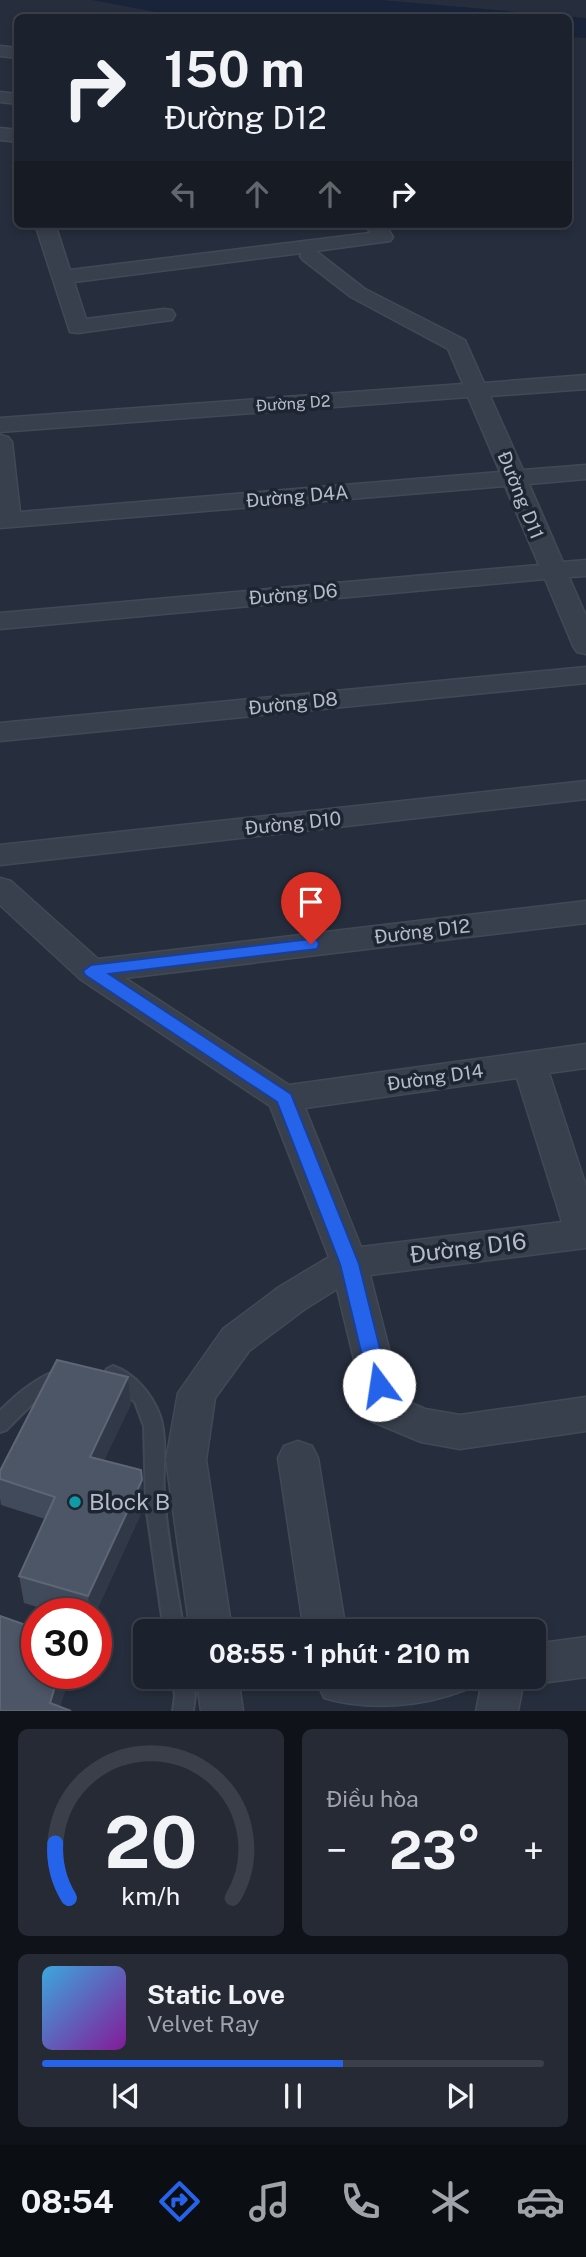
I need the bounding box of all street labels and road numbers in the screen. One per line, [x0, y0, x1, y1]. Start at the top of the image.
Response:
street label: Đường D2 [255, 391, 331, 416]
street label: Đường D11 [493, 448, 549, 542]
street label: Đường D4A [245, 481, 349, 511]
street label: Đường D6 [248, 579, 338, 609]
street label: Đường D8 [247, 687, 339, 719]
street label: Đường D10 [244, 807, 342, 839]
street label: Đường D12 [373, 914, 471, 948]
street label: Đường D14 [385, 1059, 485, 1095]
street label: Đường D16 [408, 1227, 528, 1268]

